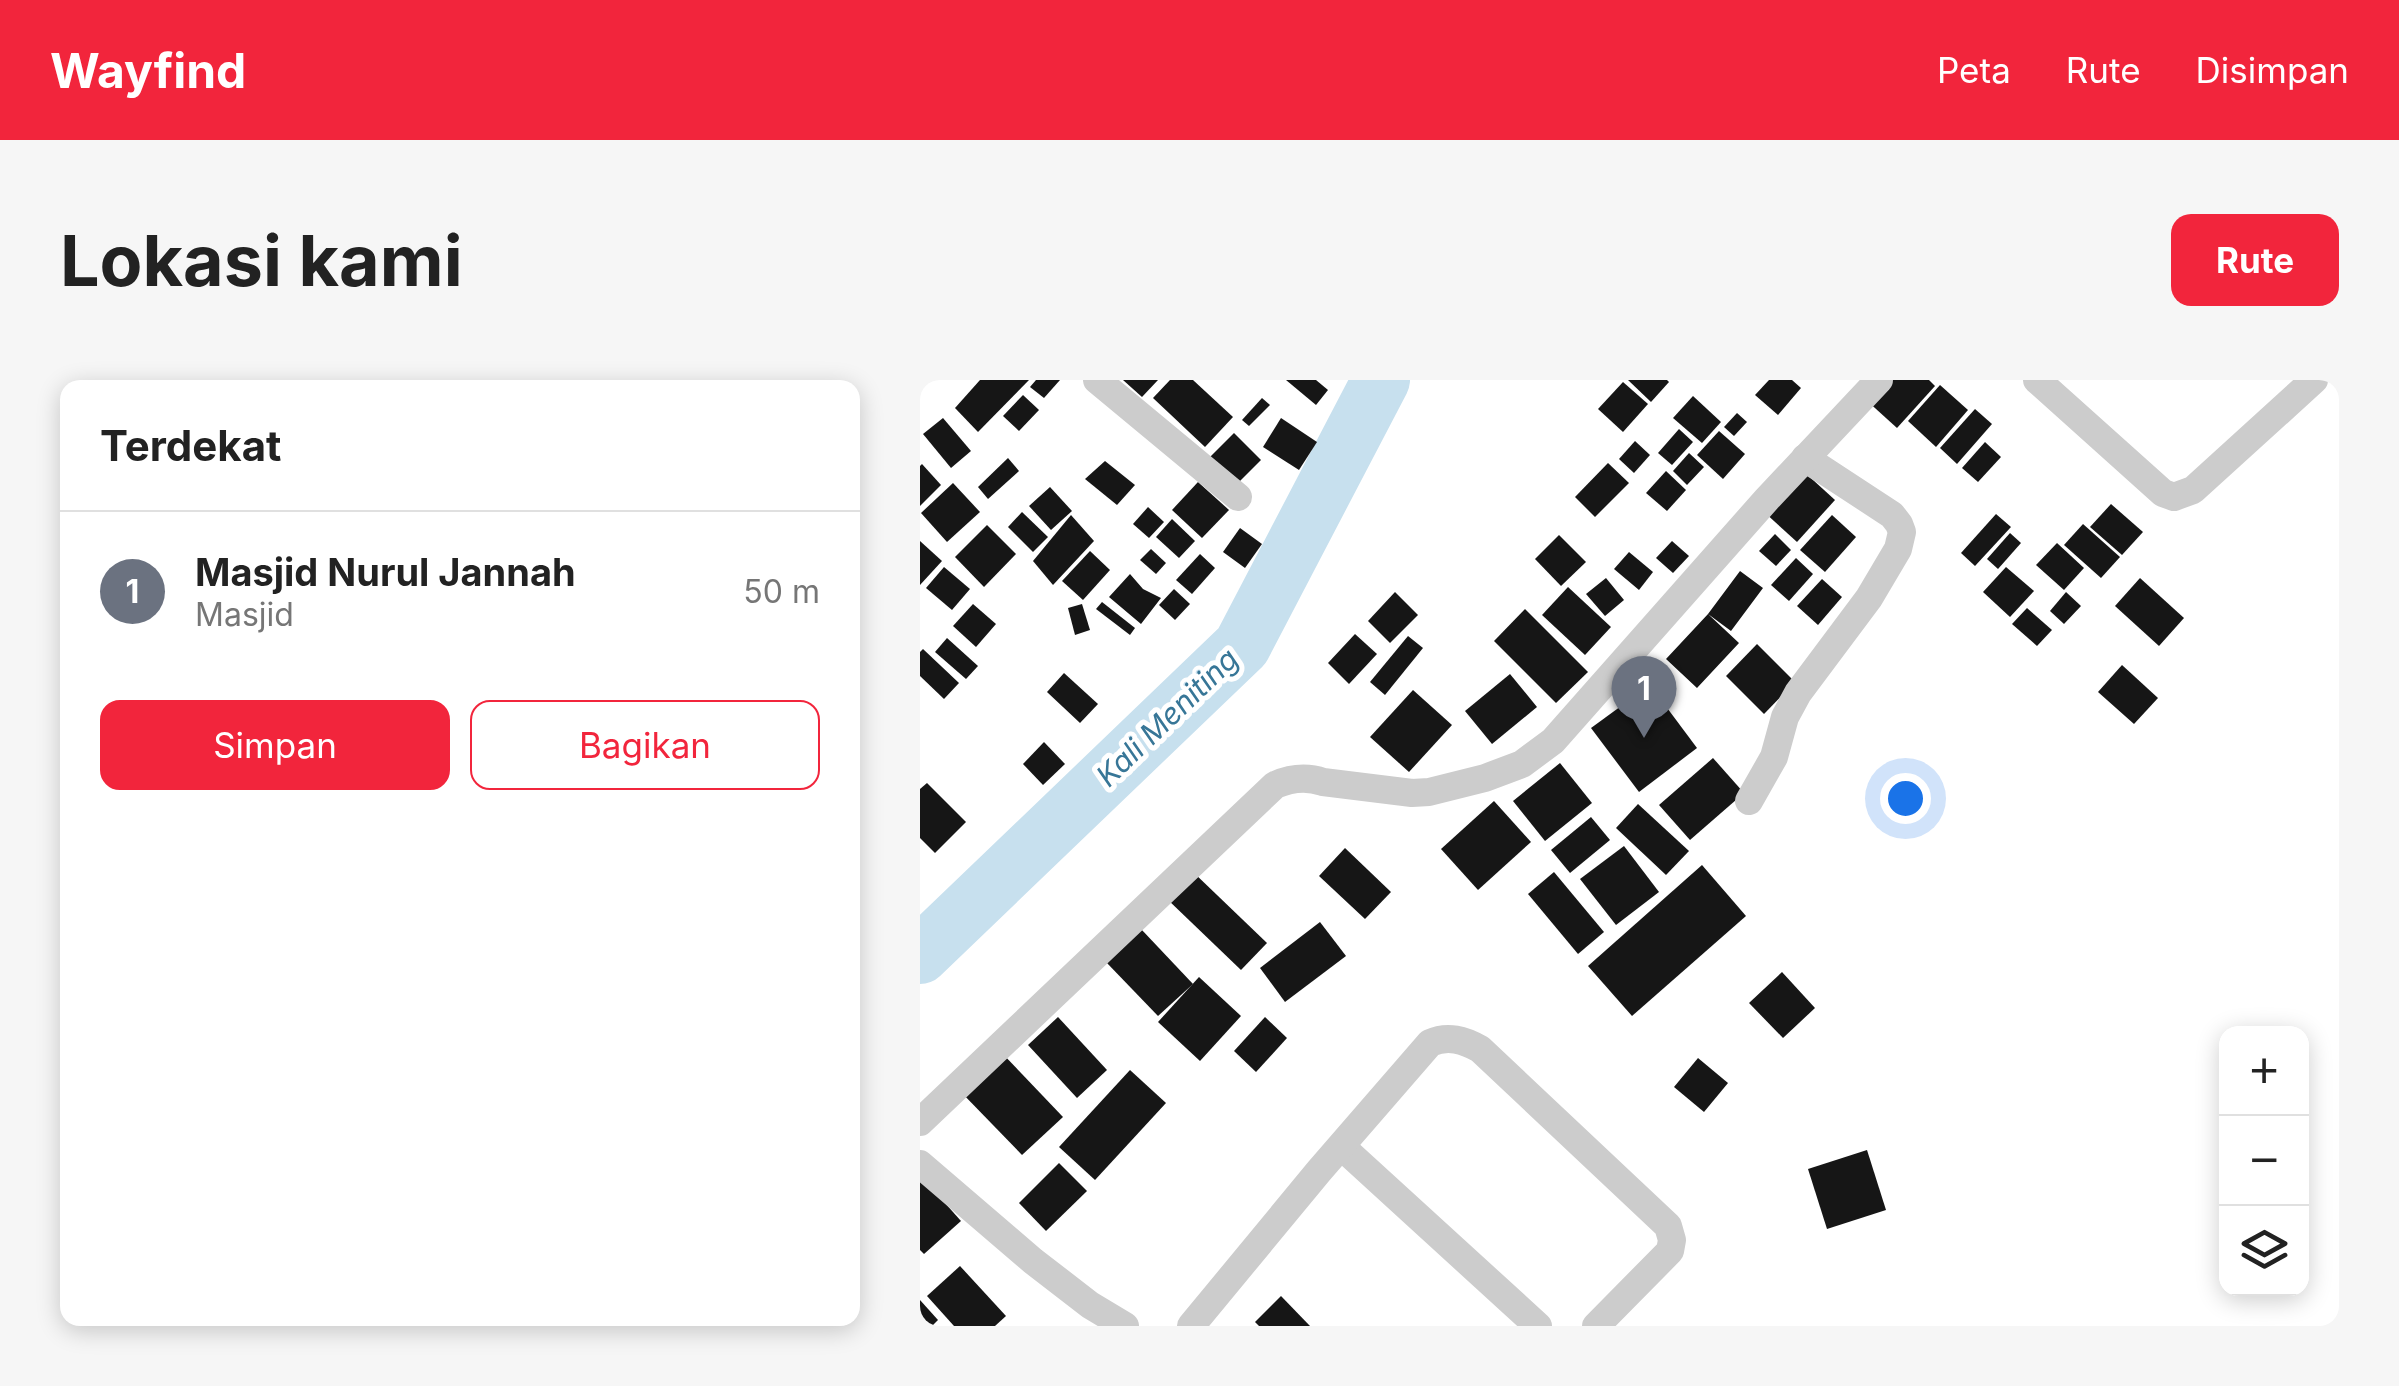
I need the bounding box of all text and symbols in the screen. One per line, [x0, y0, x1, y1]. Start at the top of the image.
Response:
text: Wayfind [50, 41, 246, 100]
text: Peta [1937, 49, 2011, 91]
text: Rute [2066, 49, 2141, 91]
text: Disimpan [2196, 49, 2349, 91]
button: Rute [2171, 214, 2339, 306]
text: Lokasi kami [60, 218, 463, 303]
text: Terdekat [100, 420, 281, 471]
text: Masjid Nurul Jannah [195, 549, 576, 595]
text: 1 [126, 572, 139, 611]
text: 50 m [743, 572, 820, 611]
text: Masjid [195, 595, 294, 634]
water label: Kali Meniting [1089, 640, 1245, 794]
pin: 1 [1612, 656, 1676, 738]
button: Simpan [100, 700, 450, 790]
button: Bagikan [470, 700, 820, 790]
your location [1880, 773, 1931, 824]
map controls [2219, 1026, 2309, 1296]
button: + [2219, 1026, 2309, 1116]
button: − [2219, 1116, 2309, 1206]
button: layers [2219, 1206, 2309, 1296]

